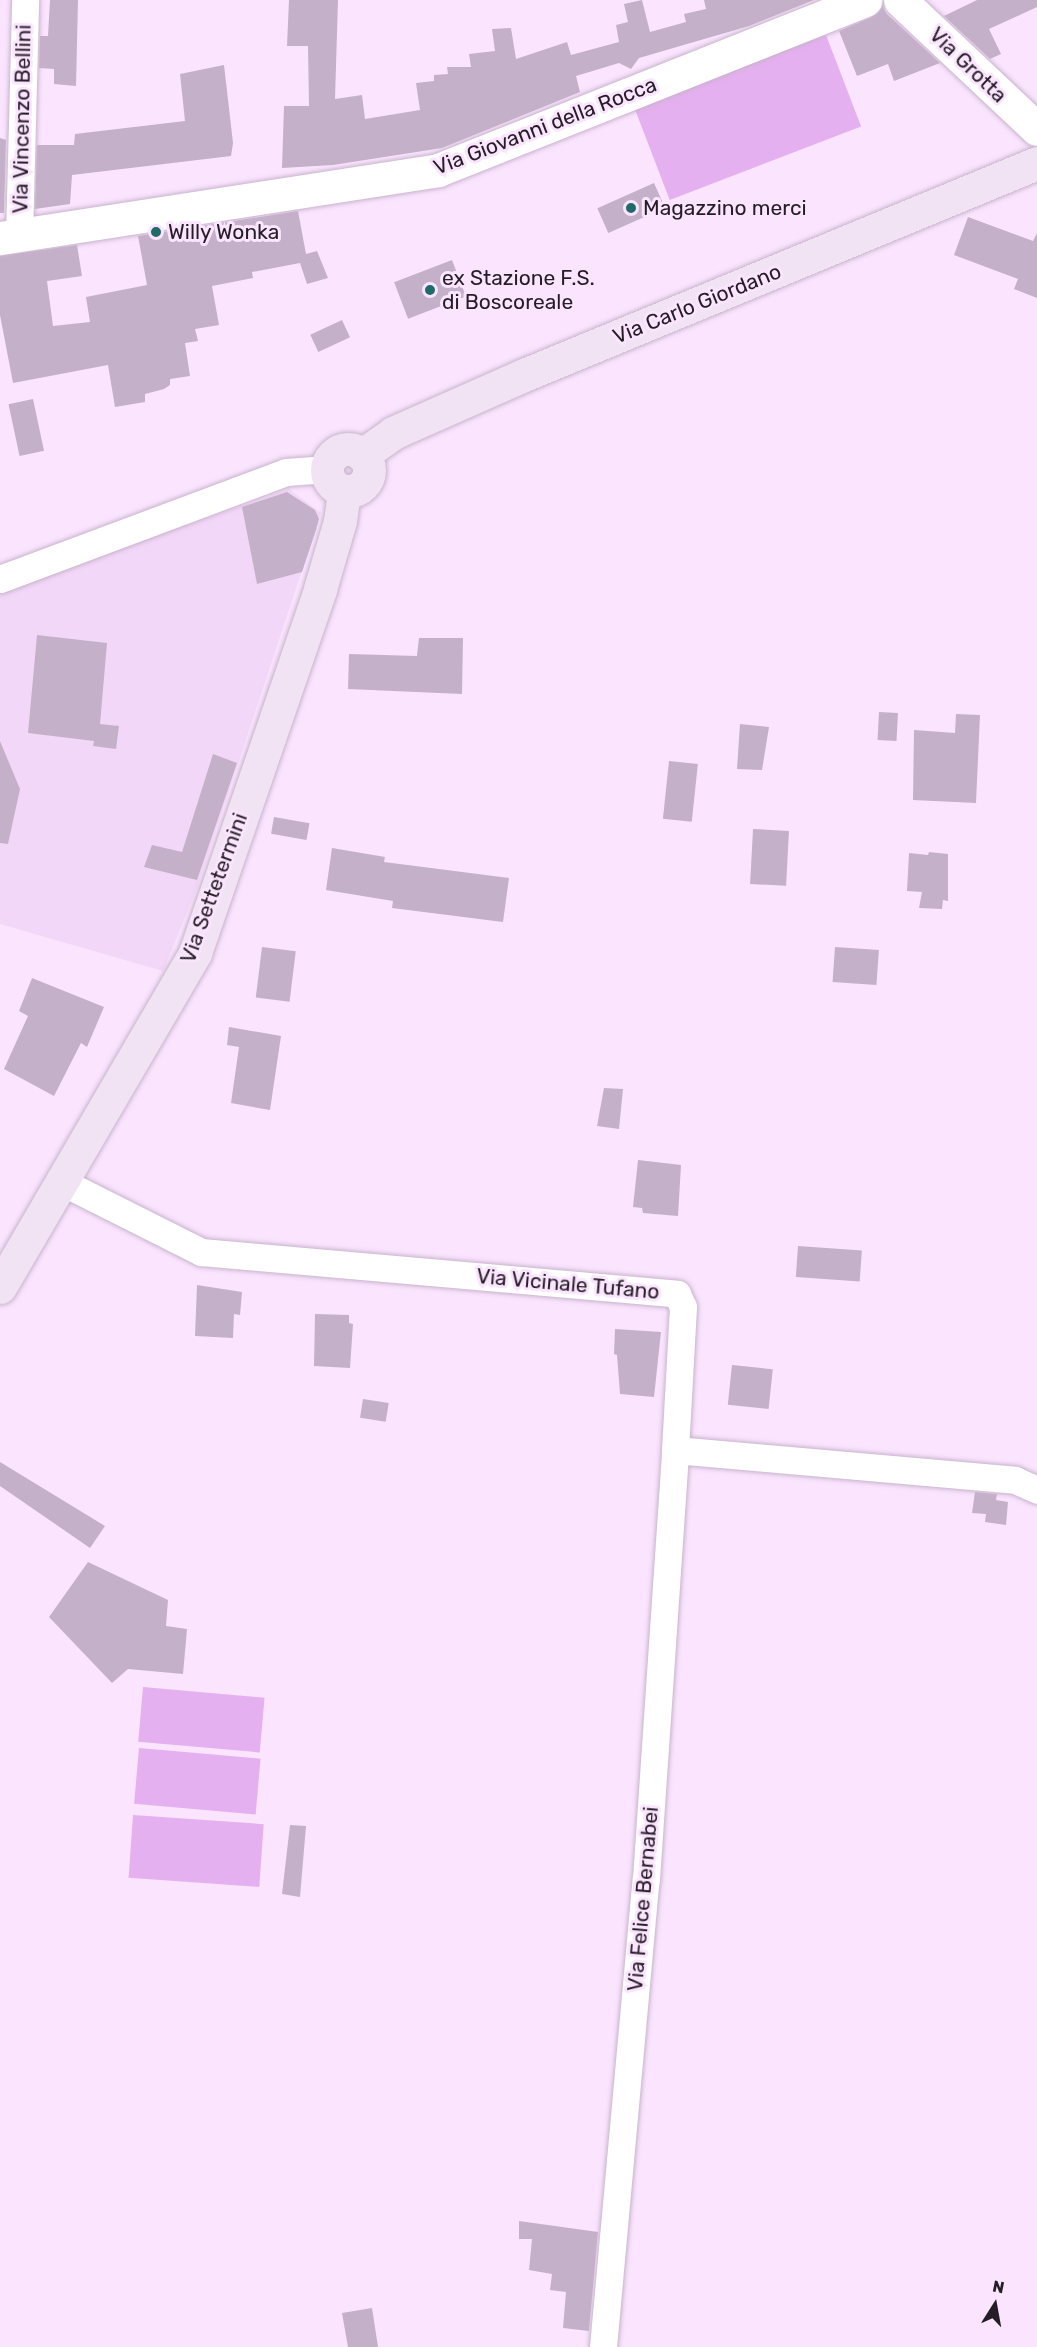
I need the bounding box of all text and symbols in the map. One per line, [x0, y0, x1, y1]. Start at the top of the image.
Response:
street label: Via Grotta [924, 22, 1012, 108]
street label: Via Vincenzo Bellini [8, 24, 36, 214]
street label: Via Giovanni della Rocca [430, 72, 660, 180]
place label: Magazzino merci [643, 195, 807, 221]
marker: Magazzino merci [624, 201, 638, 215]
place label: Willy Wonka [168, 219, 280, 245]
marker: Willy Wonka [149, 225, 163, 239]
street label: Via Carlo Giordano [609, 259, 785, 349]
place label: ex Stazione F.S. di Boscoreale [442, 265, 595, 315]
marker: ex Stazione F.S. di Boscoreale [423, 283, 437, 297]
street label: Via Settetermini [175, 810, 253, 966]
street label: Via Vicinale Tufano [475, 1263, 661, 1305]
street label: Via Felice Bernabei [622, 1806, 664, 1992]
north arrow [965, 2275, 1025, 2335]
text: N [991, 2276, 1006, 2297]

